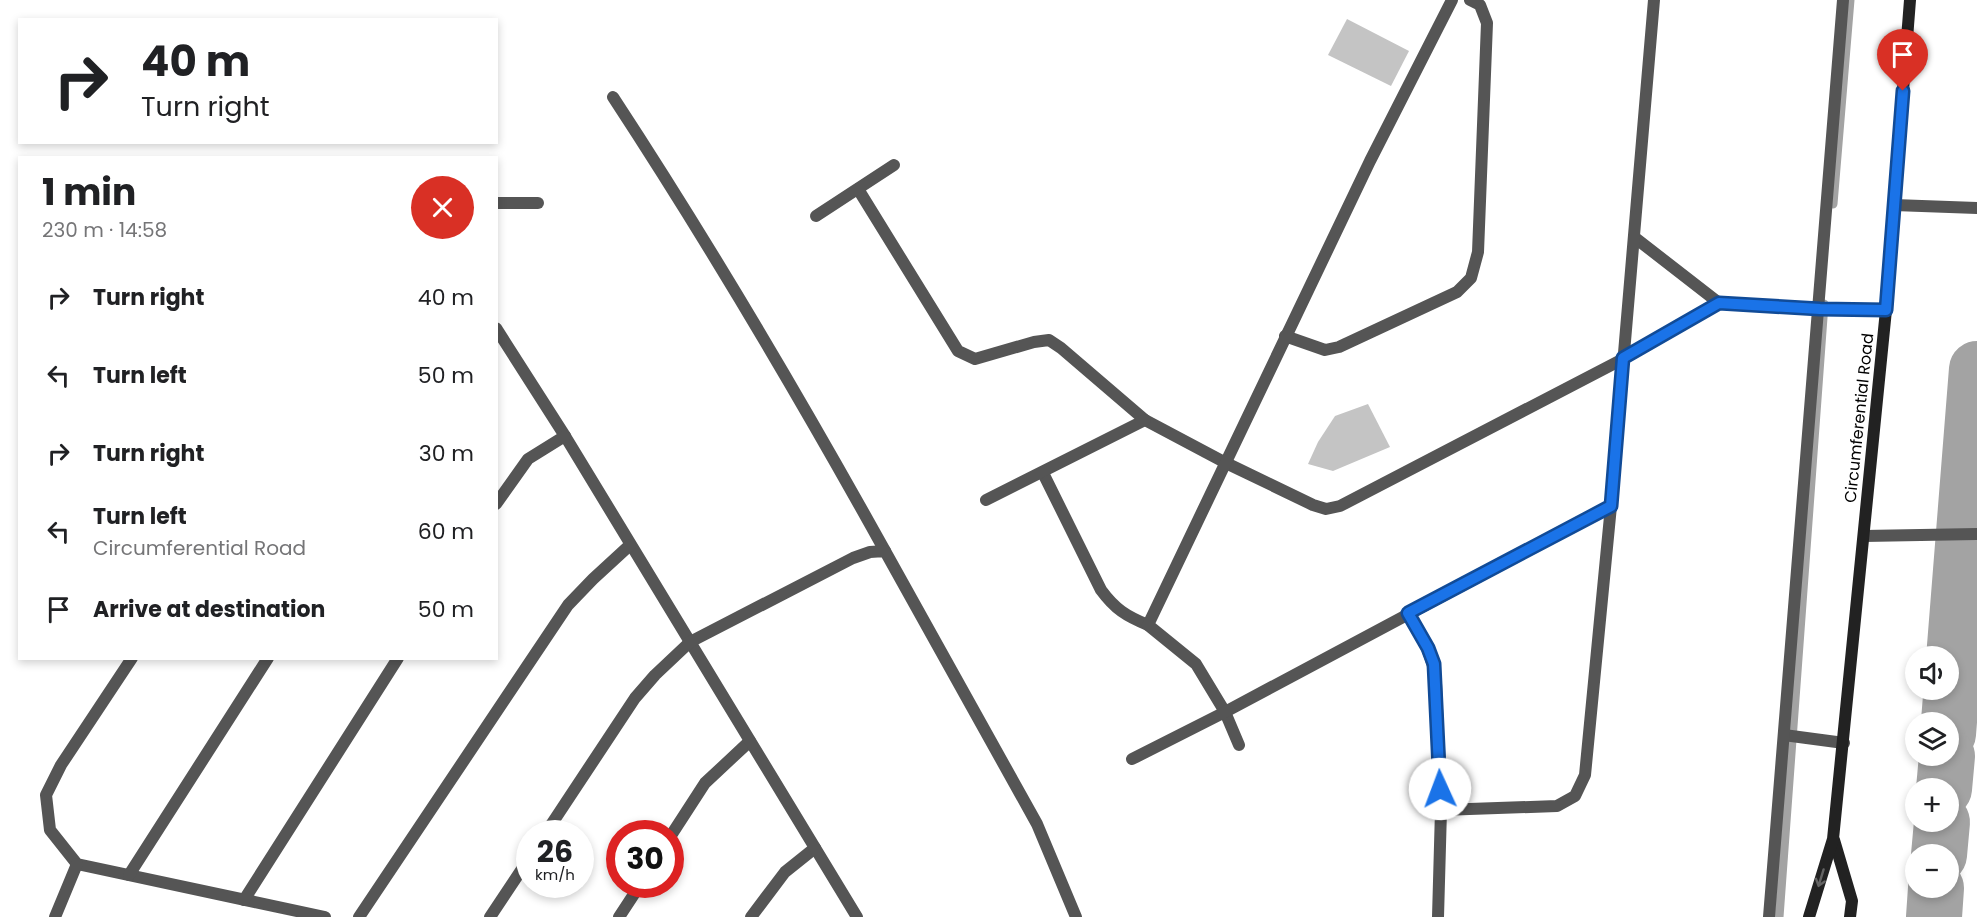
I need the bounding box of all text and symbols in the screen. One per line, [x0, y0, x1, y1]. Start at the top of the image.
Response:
pin [1877, 29, 1928, 91]
text: 40 m [141, 32, 250, 91]
icon: arrive [1886, 38, 1919, 71]
icon: right [42, 42, 120, 120]
text: Turn right [141, 88, 270, 125]
text: 1 min [42, 167, 136, 218]
button: close [411, 176, 474, 239]
text: 230 m · 14:58 [42, 216, 167, 244]
icon: right [42, 281, 75, 314]
text: Turn right [93, 282, 204, 313]
text: 40 m [418, 282, 474, 313]
street label: Circumferential Road [1839, 332, 1879, 504]
icon: left [42, 359, 75, 392]
text: Turn left [93, 360, 187, 391]
text: 50 m [418, 360, 474, 391]
icon: right [42, 437, 75, 470]
text: Turn right [93, 438, 204, 469]
text: 30 m [419, 438, 474, 469]
text: Turn left [93, 501, 187, 532]
icon: left [42, 515, 75, 548]
text: 60 m [418, 516, 474, 547]
text: Circumferential Road [93, 534, 306, 562]
icon: arrive [42, 593, 75, 626]
text: Arrive at destination [93, 594, 325, 625]
text: 50 m [418, 594, 474, 625]
map controls [1905, 646, 1959, 898]
button: sound [1905, 646, 1959, 700]
button: layers [1905, 712, 1959, 766]
position arrow [1408, 757, 1472, 821]
button: + [1905, 778, 1959, 832]
speed limit sign: 30 [606, 820, 684, 898]
text: 26 [537, 830, 573, 873]
button: − [1905, 844, 1959, 898]
text: km/h [535, 864, 575, 885]
one-way arrow [1815, 868, 1826, 887]

